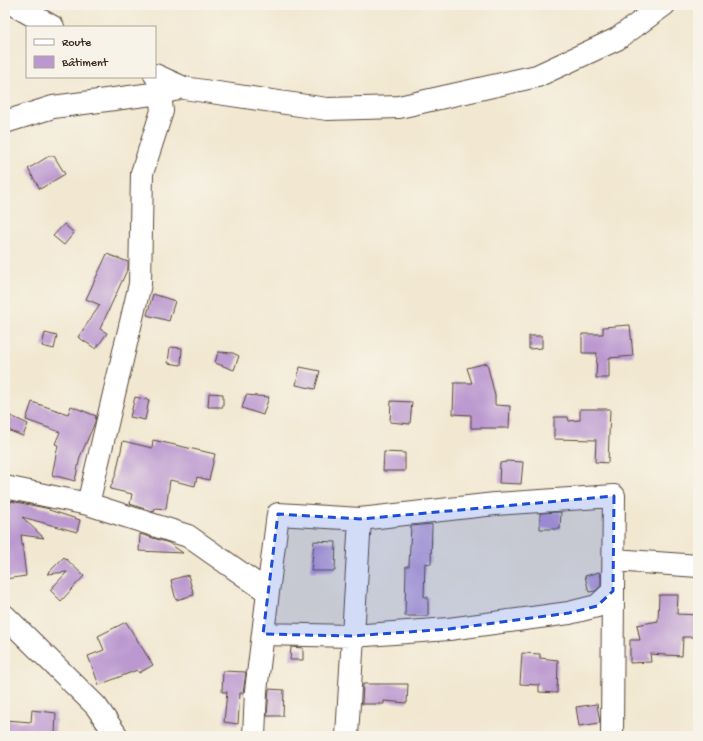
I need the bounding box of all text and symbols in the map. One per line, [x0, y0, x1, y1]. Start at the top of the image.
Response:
legend [26, 26, 156, 78]
text: Route [62, 37, 92, 51]
text: Bâtiment [61, 57, 109, 71]

